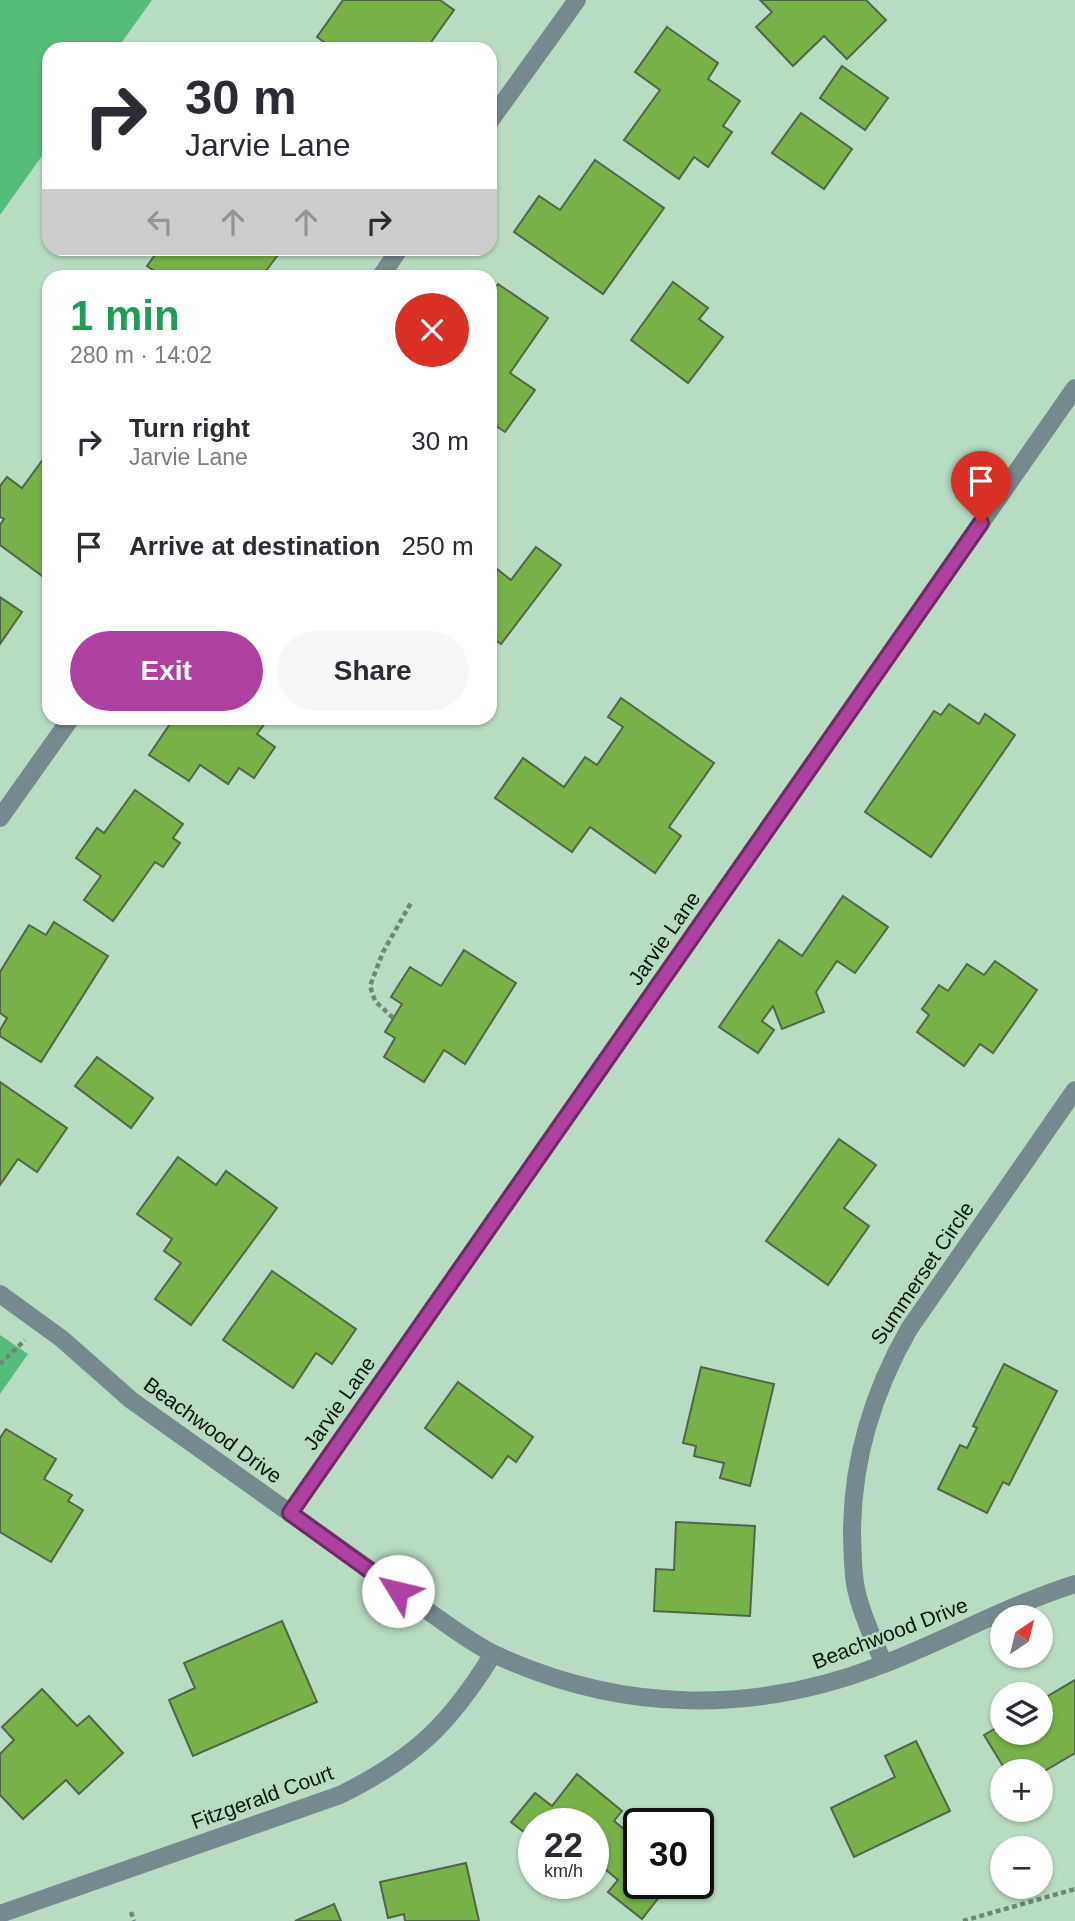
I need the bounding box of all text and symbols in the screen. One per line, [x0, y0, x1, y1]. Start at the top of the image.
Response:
icon: right [70, 70, 161, 161]
text: 30 m [185, 70, 297, 124]
text: Jarvie Lane [185, 127, 350, 163]
icon: left [141, 203, 179, 241]
icon: ahead [214, 203, 252, 241]
icon: ahead [287, 203, 325, 241]
icon: right [360, 203, 398, 241]
text: 1 min [70, 292, 180, 339]
button: close [395, 293, 469, 367]
text: 280 m · 14:02 [70, 342, 212, 368]
text: Turn right [129, 413, 250, 443]
icon: right [70, 423, 108, 461]
text: 30 m [411, 426, 469, 456]
text: Jarvie Lane [129, 444, 248, 470]
pin [951, 451, 1011, 523]
icon: arrive [962, 462, 1000, 500]
icon: arrive [70, 528, 108, 566]
text: Arrive at destination [129, 531, 380, 561]
text: 250 m [401, 531, 474, 561]
button: Exit [70, 631, 263, 711]
button: Share [277, 631, 469, 711]
street label: Jarvie Lane [623, 887, 705, 989]
street label: Summerset Circle [866, 1197, 978, 1349]
street label: Jarvie Lane [298, 1352, 380, 1454]
street label: Beachwood Drive [140, 1372, 286, 1488]
position arrow [361, 1554, 435, 1628]
street label: Beachwood Drive [809, 1593, 971, 1673]
north arrow [990, 1605, 1054, 1668]
map controls [990, 1605, 1053, 1899]
button: layers [990, 1682, 1053, 1745]
button: + [990, 1759, 1053, 1822]
street label: Fitzgerald Court [188, 1761, 336, 1833]
speed limit sign: 30 [623, 1808, 714, 1899]
text: 22 [544, 1825, 583, 1864]
button: − [990, 1836, 1053, 1899]
text: km/h [544, 1861, 583, 1881]

